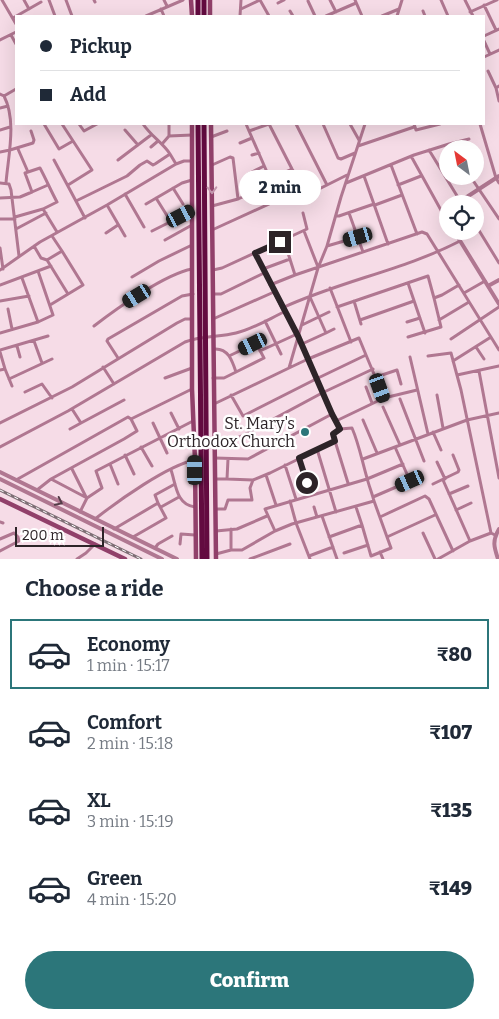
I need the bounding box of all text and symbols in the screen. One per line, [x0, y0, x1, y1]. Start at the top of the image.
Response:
text: Pickup [70, 35, 132, 58]
text: Add [70, 83, 106, 106]
north arrow [439, 140, 484, 185]
map controls [439, 140, 484, 240]
callout: 2 min [239, 170, 321, 204]
text: 2 min [259, 178, 301, 197]
one-way arrow [207, 186, 217, 194]
button: locate [439, 195, 484, 240]
car [164, 203, 197, 229]
car [341, 226, 374, 248]
route end [269, 231, 291, 253]
car [120, 282, 153, 310]
car [236, 331, 269, 357]
car [367, 371, 392, 405]
place label: St. Mary's Orthodox Church [167, 414, 295, 451]
marker: St. Mary's Orthodox Church [299, 426, 311, 438]
car [187, 455, 202, 485]
car [393, 468, 426, 494]
route start [296, 472, 318, 494]
one-way arrow [54, 495, 63, 505]
scale bar [15, 524, 104, 547]
text: 200 m [22, 527, 64, 544]
text: Choose a ride [25, 575, 164, 602]
icon: car [27, 632, 72, 677]
text: Economy [87, 633, 170, 656]
text: ₹80 [437, 643, 472, 666]
text: 1 min · 15:17 [87, 656, 169, 675]
icon: car [27, 710, 72, 755]
text: Comfort [87, 711, 162, 734]
text: ₹107 [429, 721, 472, 744]
text: 2 min · 15:18 [87, 734, 173, 753]
icon: car [27, 788, 72, 833]
text: XL [87, 789, 111, 812]
text: ₹135 [430, 799, 472, 822]
text: 3 min · 15:19 [87, 812, 174, 831]
icon: car [27, 866, 72, 911]
text: Green [87, 867, 142, 890]
text: ₹149 [429, 877, 472, 900]
text: 4 min · 15:20 [87, 890, 177, 909]
button: Confirm [25, 951, 474, 1009]

